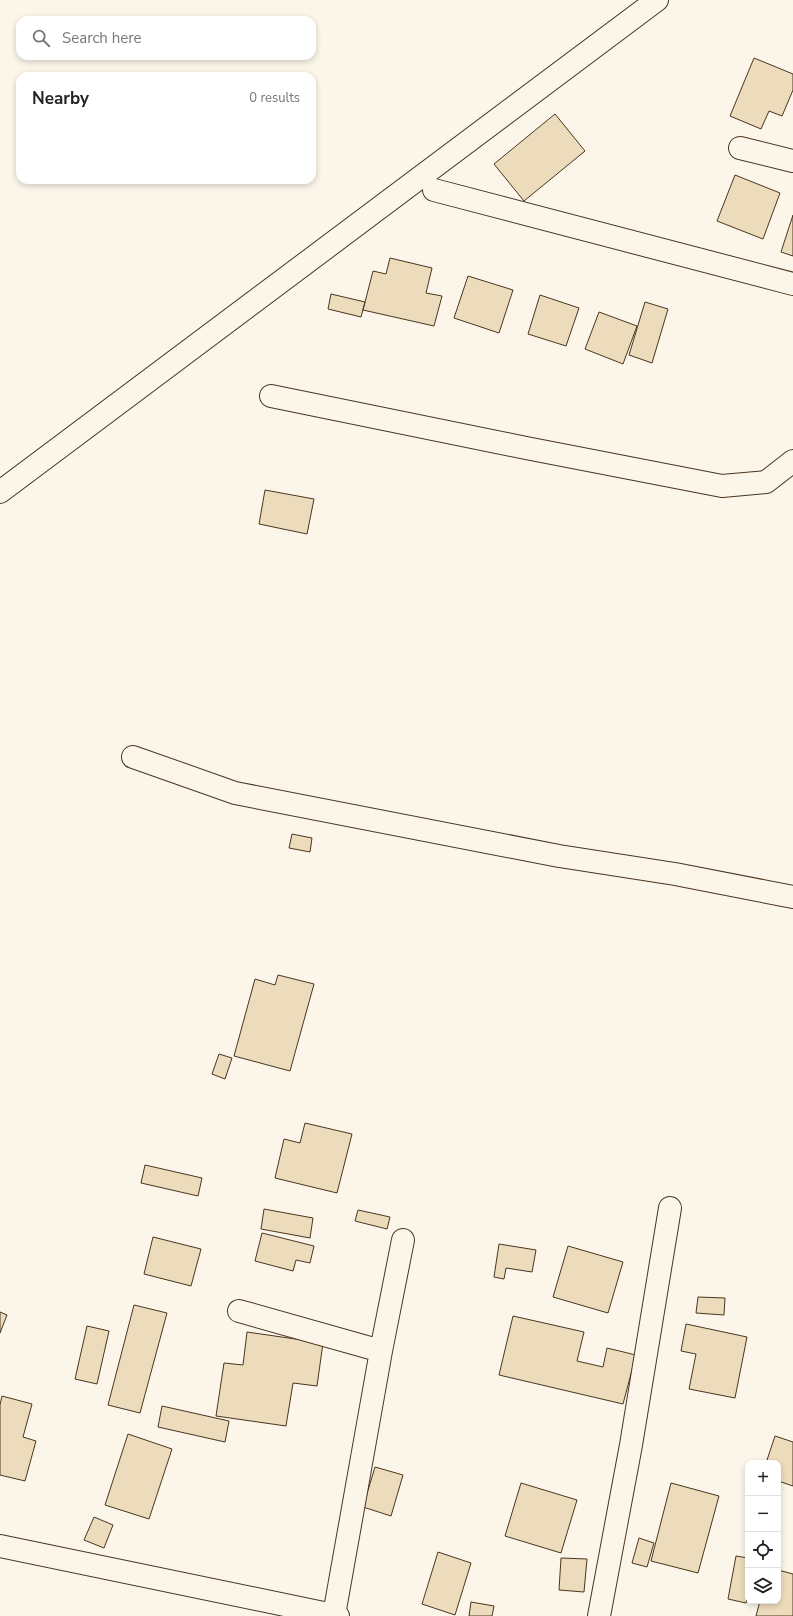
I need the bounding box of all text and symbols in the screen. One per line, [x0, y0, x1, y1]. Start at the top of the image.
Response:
search box [16, 16, 316, 60]
icon: search [30, 27, 52, 49]
text: Search here [62, 28, 142, 48]
text: Nearby [32, 87, 89, 110]
text: 0 results [249, 89, 300, 107]
map controls [745, 1460, 781, 1604]
button: + [745, 1460, 781, 1496]
button: − [745, 1496, 781, 1532]
button: locate [745, 1532, 781, 1568]
button: layers [745, 1568, 781, 1604]

